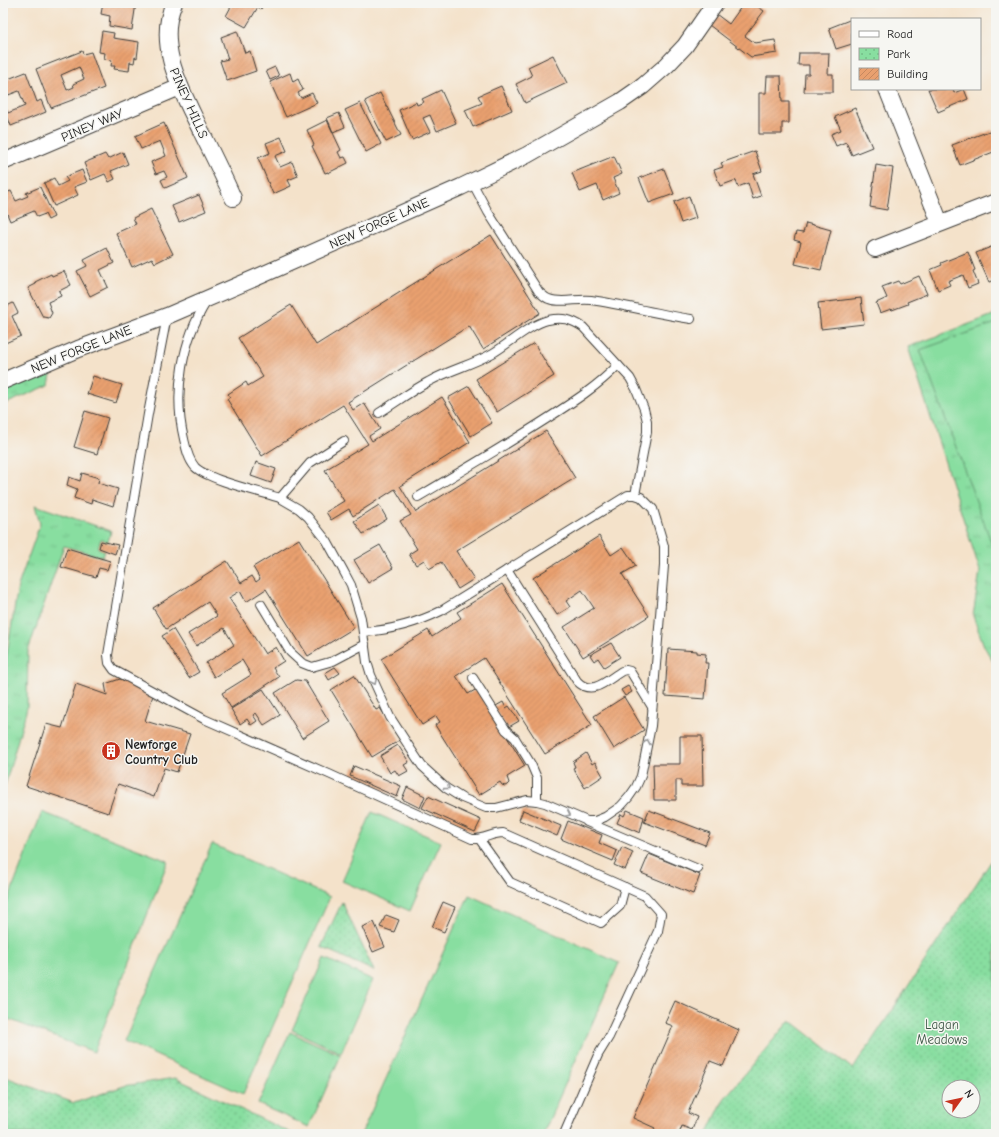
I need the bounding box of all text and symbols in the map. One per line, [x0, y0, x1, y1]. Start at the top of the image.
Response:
legend [851, 18, 981, 90]
text: Road [887, 27, 913, 41]
text: Park [887, 47, 910, 61]
street label: PINEY HILLS [167, 65, 211, 141]
text: Building [887, 67, 928, 81]
street label: PINEY WAY [59, 105, 126, 145]
street label: NEW FORGE LANE [327, 194, 431, 252]
street label: NEW FORGE LANE [28, 322, 134, 376]
one-way arrow [369, 677, 377, 685]
place label: Newforge Country Club [125, 737, 198, 767]
one-way arrow [643, 739, 651, 745]
building icon: Newforge Country Club [100, 740, 122, 762]
one-way arrow [442, 783, 449, 790]
one-way arrow [563, 809, 571, 817]
park label: Lagan Meadows [917, 1017, 967, 1047]
north arrow [941, 1079, 981, 1119]
text: N [962, 1087, 976, 1100]

